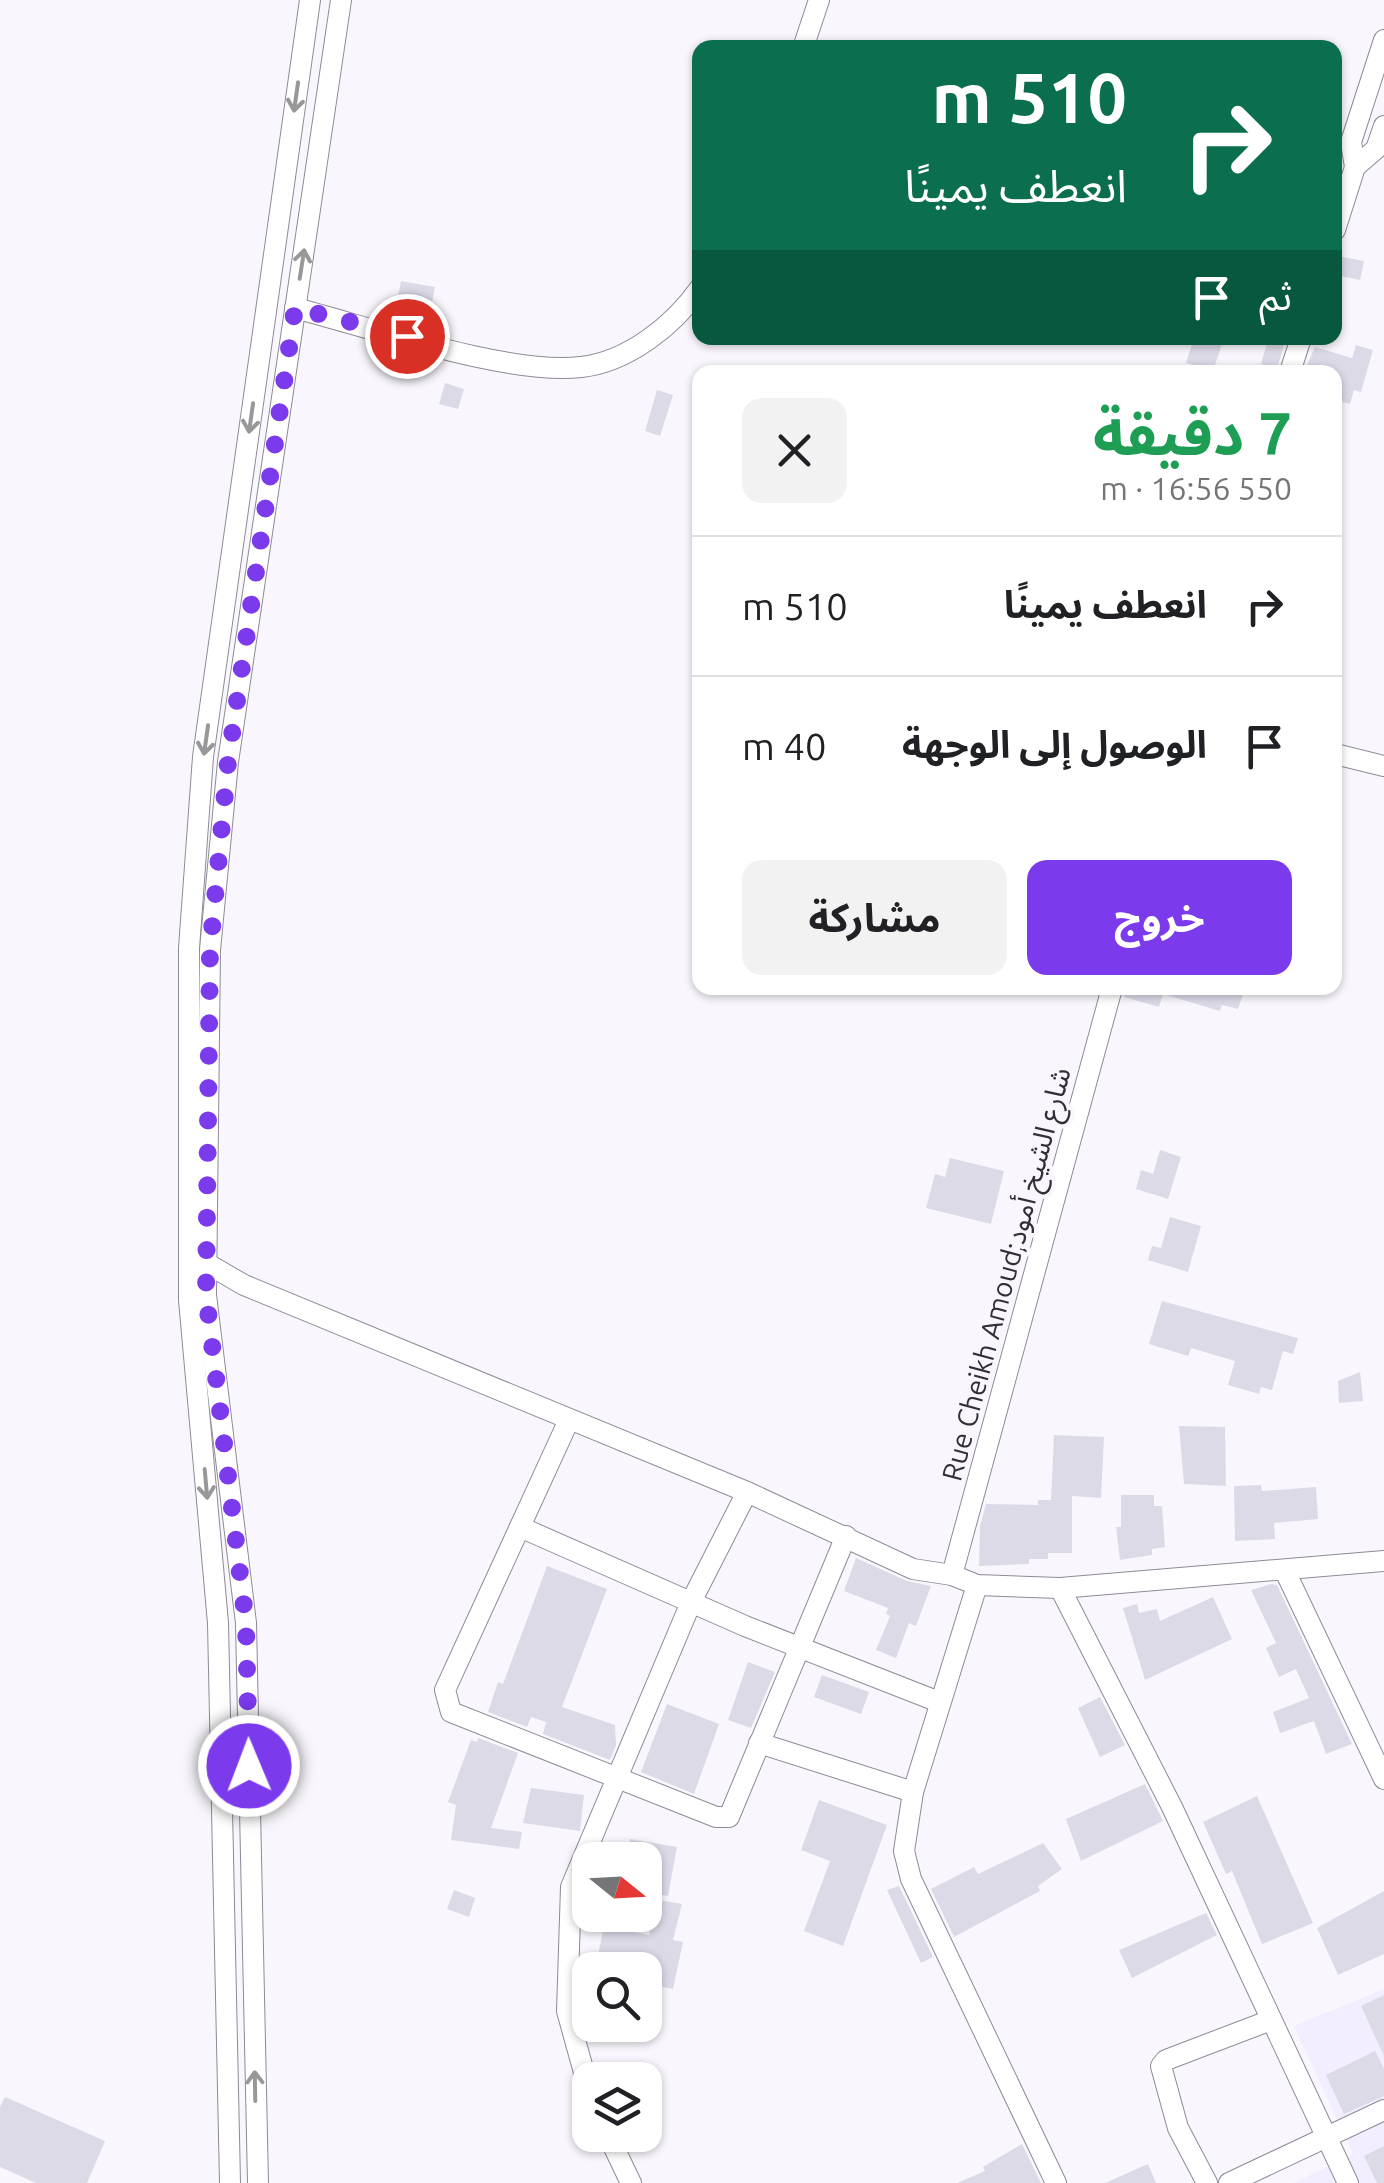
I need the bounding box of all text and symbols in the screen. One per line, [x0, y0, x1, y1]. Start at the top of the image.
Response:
text: 510 m [932, 58, 1127, 136]
one-way arrow [287, 80, 305, 112]
icon: right [1162, 80, 1292, 210]
text: انعطف يمينًا [904, 160, 1127, 211]
one-way arrow [293, 249, 311, 281]
icon: arrive [1184, 270, 1239, 325]
text: ثم [1259, 275, 1292, 317]
pin [365, 294, 450, 379]
icon: arrive [380, 309, 435, 364]
button: close [742, 398, 847, 503]
text: 7 دقيقة [1093, 399, 1292, 466]
one-way arrow [241, 402, 260, 434]
text: 550 m · 16:56 [1100, 470, 1292, 506]
icon: right [1237, 579, 1292, 634]
text: انعطف يمينًا [1004, 583, 1207, 625]
text: 510 m [742, 585, 848, 627]
icon: arrive [1237, 719, 1292, 774]
one-way arrow [196, 723, 214, 756]
text: الوصول إلى الوجهة [902, 723, 1207, 765]
text: 40 m [742, 725, 826, 767]
button: مشاركة [742, 860, 1007, 975]
button: خروج [1027, 860, 1292, 975]
street label: Rue Cheikh Amoud;شارع الشيخ أمود [934, 1063, 1082, 1486]
one-way arrow [196, 1467, 215, 1499]
position arrow [197, 1714, 301, 1818]
north arrow [572, 1842, 662, 1932]
map controls [572, 1842, 662, 2152]
button: search [572, 1952, 662, 2042]
button: layers [572, 2062, 662, 2152]
one-way arrow [246, 2070, 265, 2102]

